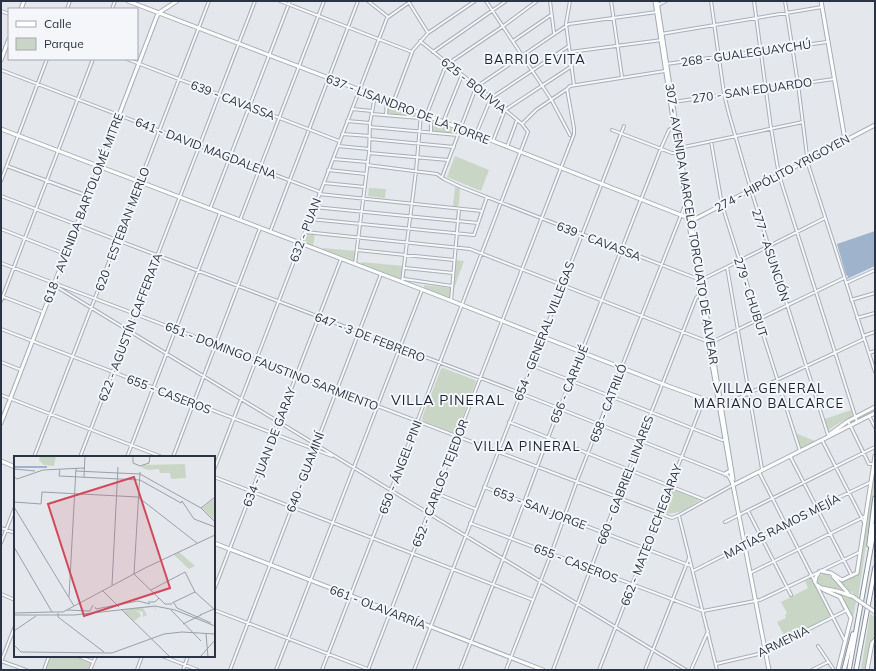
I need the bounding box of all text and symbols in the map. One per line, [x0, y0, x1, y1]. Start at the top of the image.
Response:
legend [8, 8, 138, 60]
text: Calle [44, 16, 71, 31]
text: Parque [44, 36, 84, 51]
street label: 268 - GUALEGUAYCHÚ [680, 36, 812, 70]
district label: BARRIO EVITA [484, 51, 586, 67]
street label: 625 - BOLIVIA [438, 54, 510, 116]
street label: 637 - LISANDRO DE LA TORRE [324, 71, 492, 147]
street label: 270 - SAN EDUARDO [691, 74, 813, 106]
street label: 639 - CAVASSA [189, 77, 278, 123]
street label: 307 - AVENIDA MARCELO TORCUATO DE ALVEAR [662, 82, 722, 366]
street label: 618 - AVENIDA BARTOLOMÉ MITRE [40, 111, 126, 305]
street label: 641 - DAVID MAGDALENA [133, 114, 279, 182]
street label: 274 - HIPÓLITO YRIGOYEN [712, 131, 852, 215]
street label: 620 - ESTEBAN MERLO [91, 165, 153, 293]
street label: 632 - PUAN [286, 196, 324, 264]
street label: 277 - ASUNCIÓN [749, 207, 793, 303]
street label: 639 - CAVASSA [555, 218, 644, 264]
street label: 622 - AGUSTÍN CAFFERATA [95, 251, 165, 403]
street label: 279 - CHUBUT [731, 255, 771, 340]
street label: 654 - GENERAL VILLEGAS [510, 259, 578, 403]
street label: 647 - 3 DE FEBRERO [313, 309, 427, 365]
street label: 651 - DOMINGO FAUSTINO SARMIENTO [163, 318, 381, 414]
street label: 656 - CARHUÉ [546, 343, 592, 425]
street label: 658 - CATRILÓ [586, 362, 630, 444]
street label: 655 - CASEROS [125, 371, 213, 417]
district label: VILLA GENERAL MARIANO BALCARCE [694, 380, 844, 411]
street label: 634 - JUAN DE GARAY [239, 384, 299, 509]
district label: VILLA PINERAL [391, 391, 505, 409]
street label: 660 - GABRIEL LINARES [593, 413, 657, 547]
street label: 652 - CARLOS TEJEDOR [409, 417, 471, 549]
street label: 650 - ÁNGEL PINI [375, 418, 425, 516]
street label: 640 - GUAMINÍ [283, 429, 328, 514]
district label: VILLA PINERAL [474, 438, 580, 454]
inset map [14, 456, 215, 657]
street label: 662 - MATEO ECHEGARAY [617, 461, 685, 608]
street label: 653 - SAN JORGE [491, 483, 589, 533]
street label: MATÍAS RAMOS MEJÍA [721, 490, 843, 562]
street label: 655 - CASEROS [532, 540, 620, 586]
street label: 661 - OLAVARRÍA [328, 582, 428, 632]
street label: ARMENIA [755, 622, 811, 660]

